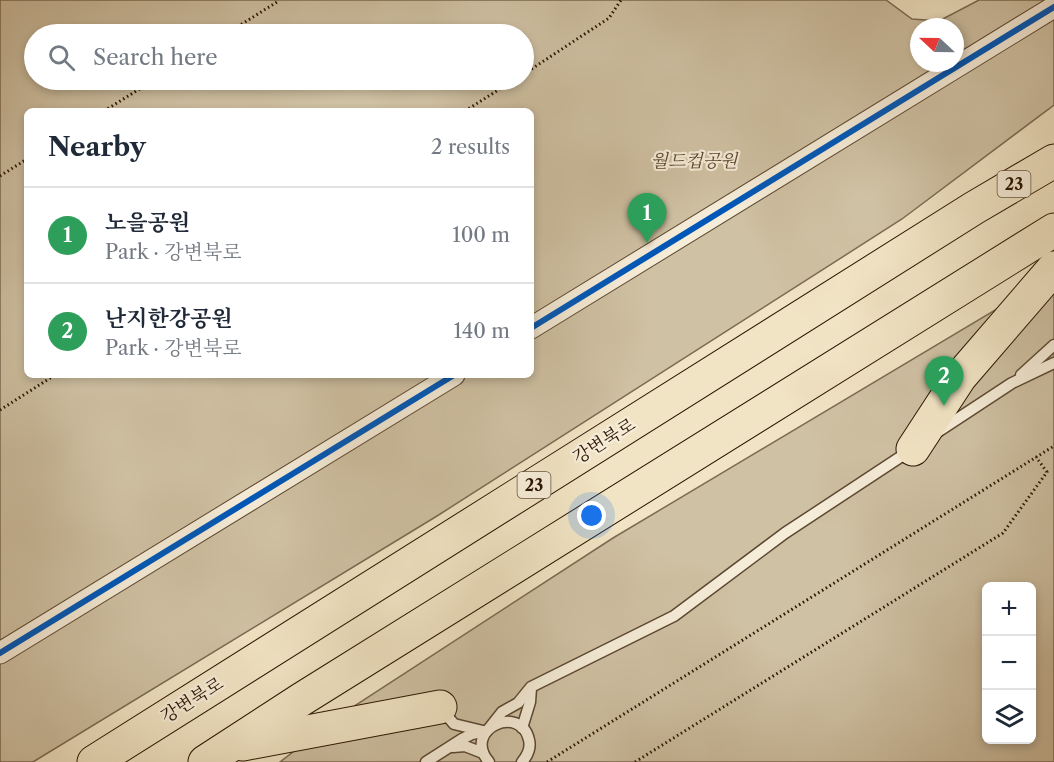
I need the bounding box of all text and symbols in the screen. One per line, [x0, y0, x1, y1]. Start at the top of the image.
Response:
north arrow [910, 18, 964, 72]
search box [24, 24, 534, 90]
icon: search [45, 41, 78, 74]
text: Search here [93, 44, 218, 71]
text: Nearby [48, 131, 146, 163]
text: 2 results [431, 135, 510, 159]
park label: 월드컵공원 [651, 150, 739, 172]
road number: 23 [998, 171, 1030, 197]
pin: 1 [628, 194, 666, 243]
text: 노을공원 [105, 209, 190, 236]
text: 1 [63, 223, 72, 247]
text: 100 m [452, 223, 510, 247]
text: Park · 강변북로 [105, 240, 242, 264]
text: 난지한강공원 [105, 305, 233, 332]
text: 2 [62, 319, 73, 343]
text: 140 m [453, 319, 510, 343]
text: Park · 강변북로 [105, 336, 242, 360]
pin: 2 [924, 356, 964, 406]
street label: 강변북로 [569, 413, 639, 469]
road number: 23 [518, 472, 550, 498]
your location [577, 501, 606, 530]
map controls [982, 582, 1036, 744]
button: + [982, 582, 1036, 636]
button: − [982, 636, 1036, 690]
street label: 강변북로 [157, 672, 227, 728]
button: layers [982, 690, 1036, 744]

